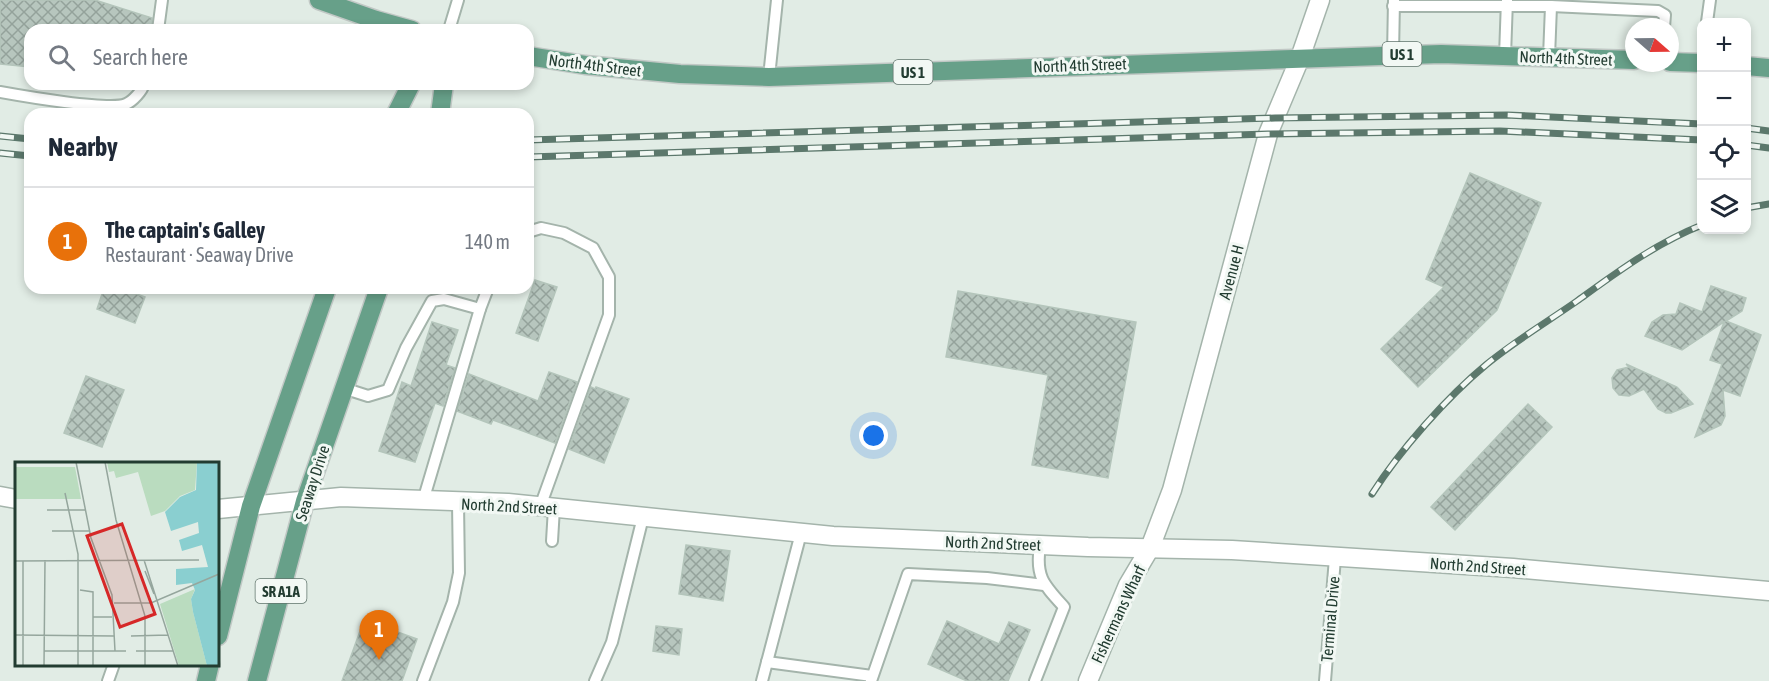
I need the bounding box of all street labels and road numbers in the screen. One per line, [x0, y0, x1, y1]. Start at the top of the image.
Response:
road number: US 1 [1382, 42, 1422, 66]
street label: North 4th Street [1519, 47, 1613, 69]
street label: North 4th Street [548, 50, 643, 80]
street label: North 4th Street [1033, 54, 1127, 76]
road number: US 1 [894, 60, 932, 84]
street label: Avenue H [1215, 243, 1247, 301]
street label: Seaway Drive [291, 443, 334, 523]
street label: North 2nd Street [460, 494, 558, 518]
street label: North 2nd Street [945, 532, 1042, 554]
street label: North 2nd Street [1429, 554, 1527, 578]
street label: Fishermans Wharf [1087, 562, 1149, 666]
street label: Terminal Drive [1317, 575, 1343, 663]
road number: SR A1A [256, 579, 306, 603]

